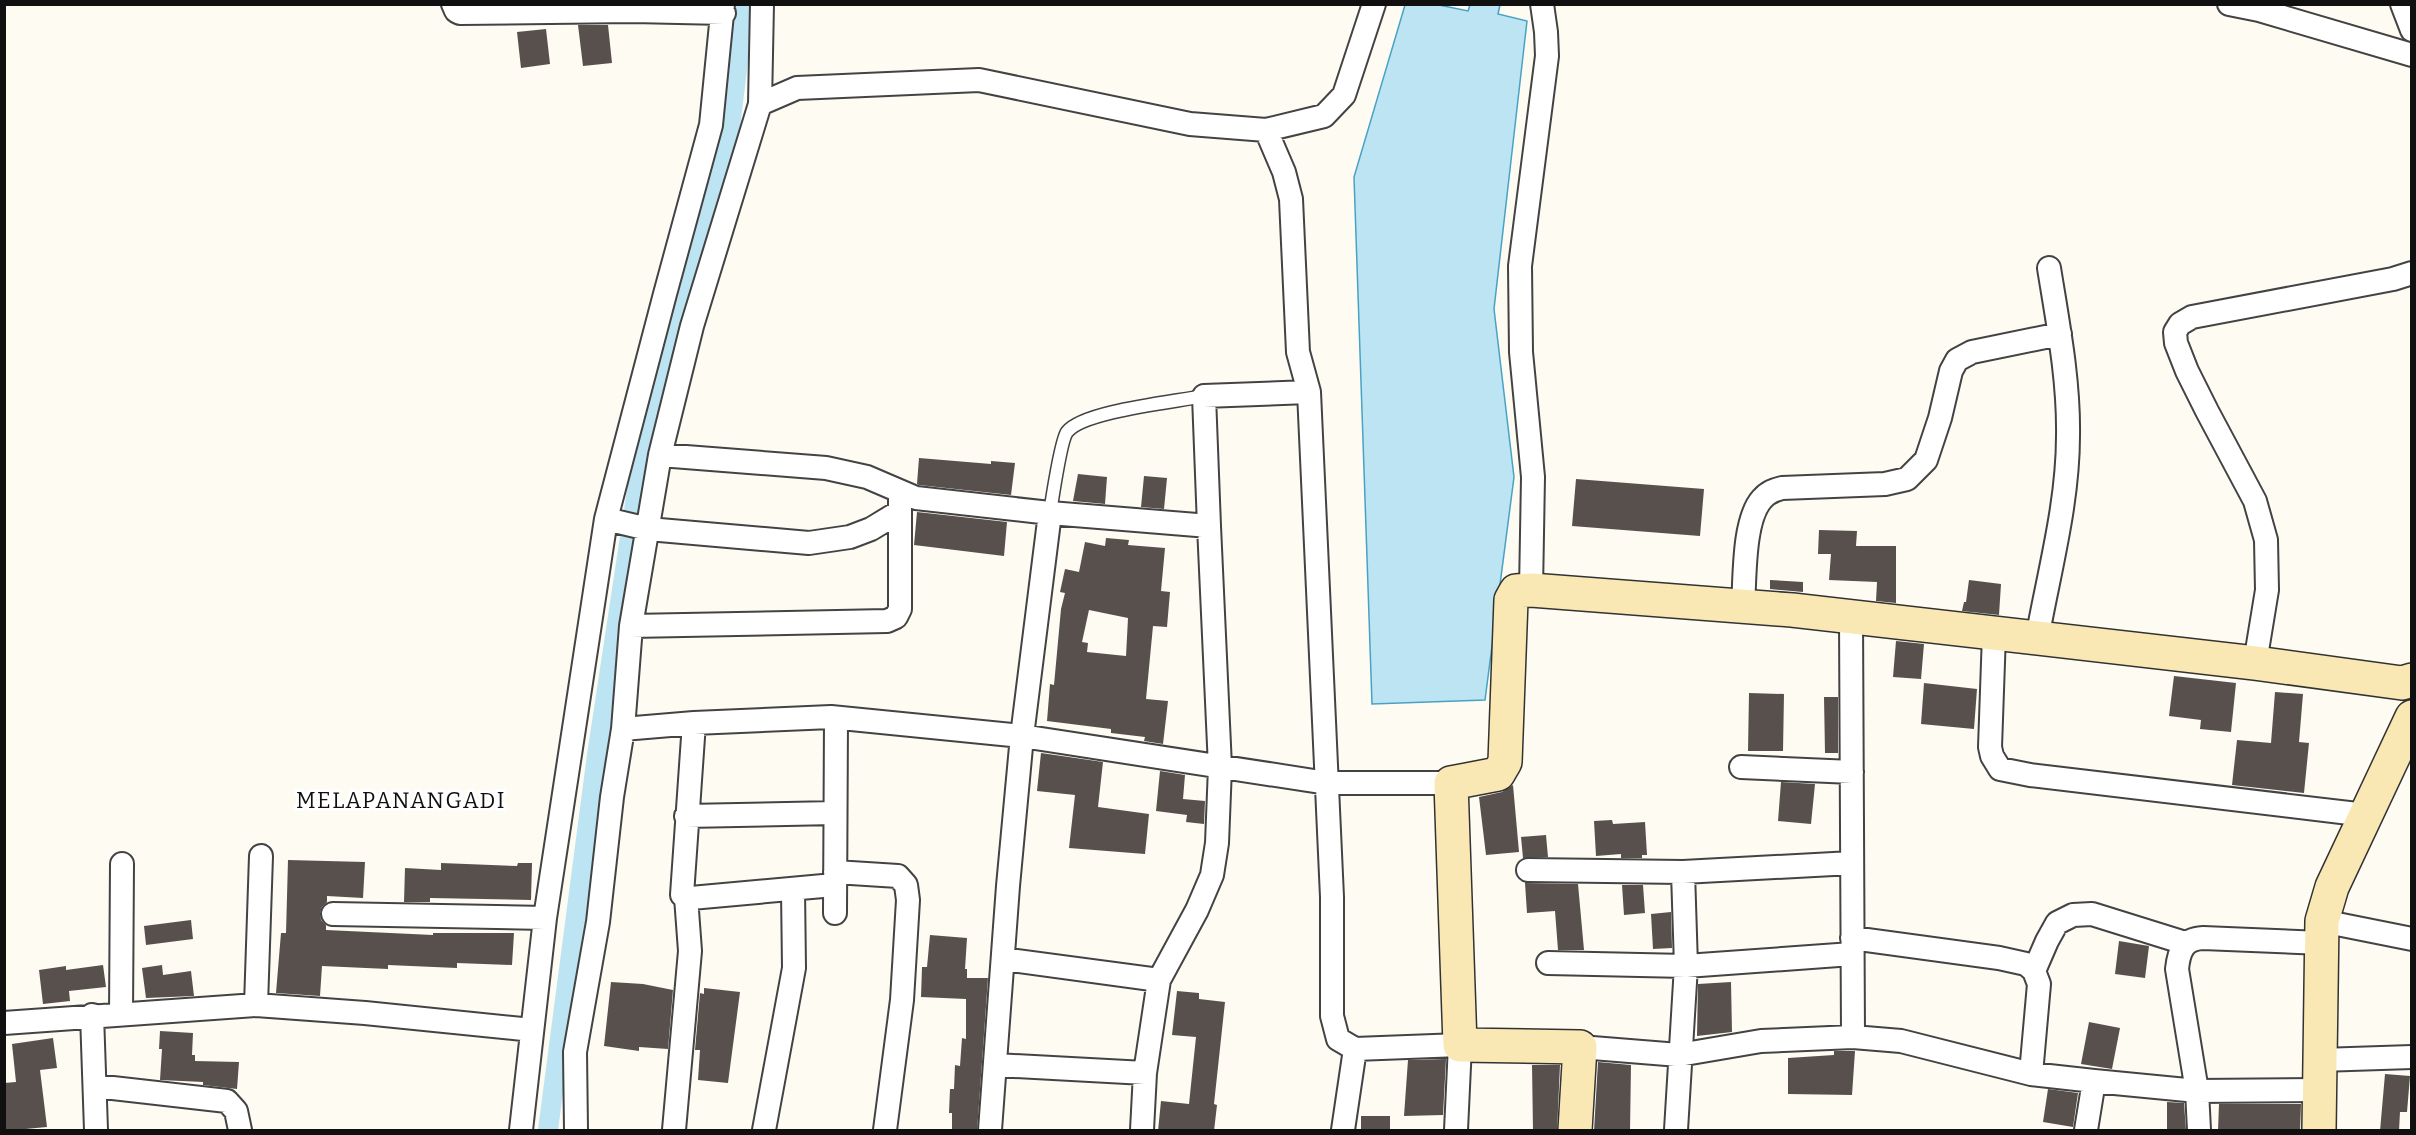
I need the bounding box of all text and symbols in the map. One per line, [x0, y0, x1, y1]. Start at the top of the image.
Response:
district label: MELAPANANGADI [296, 787, 506, 814]

